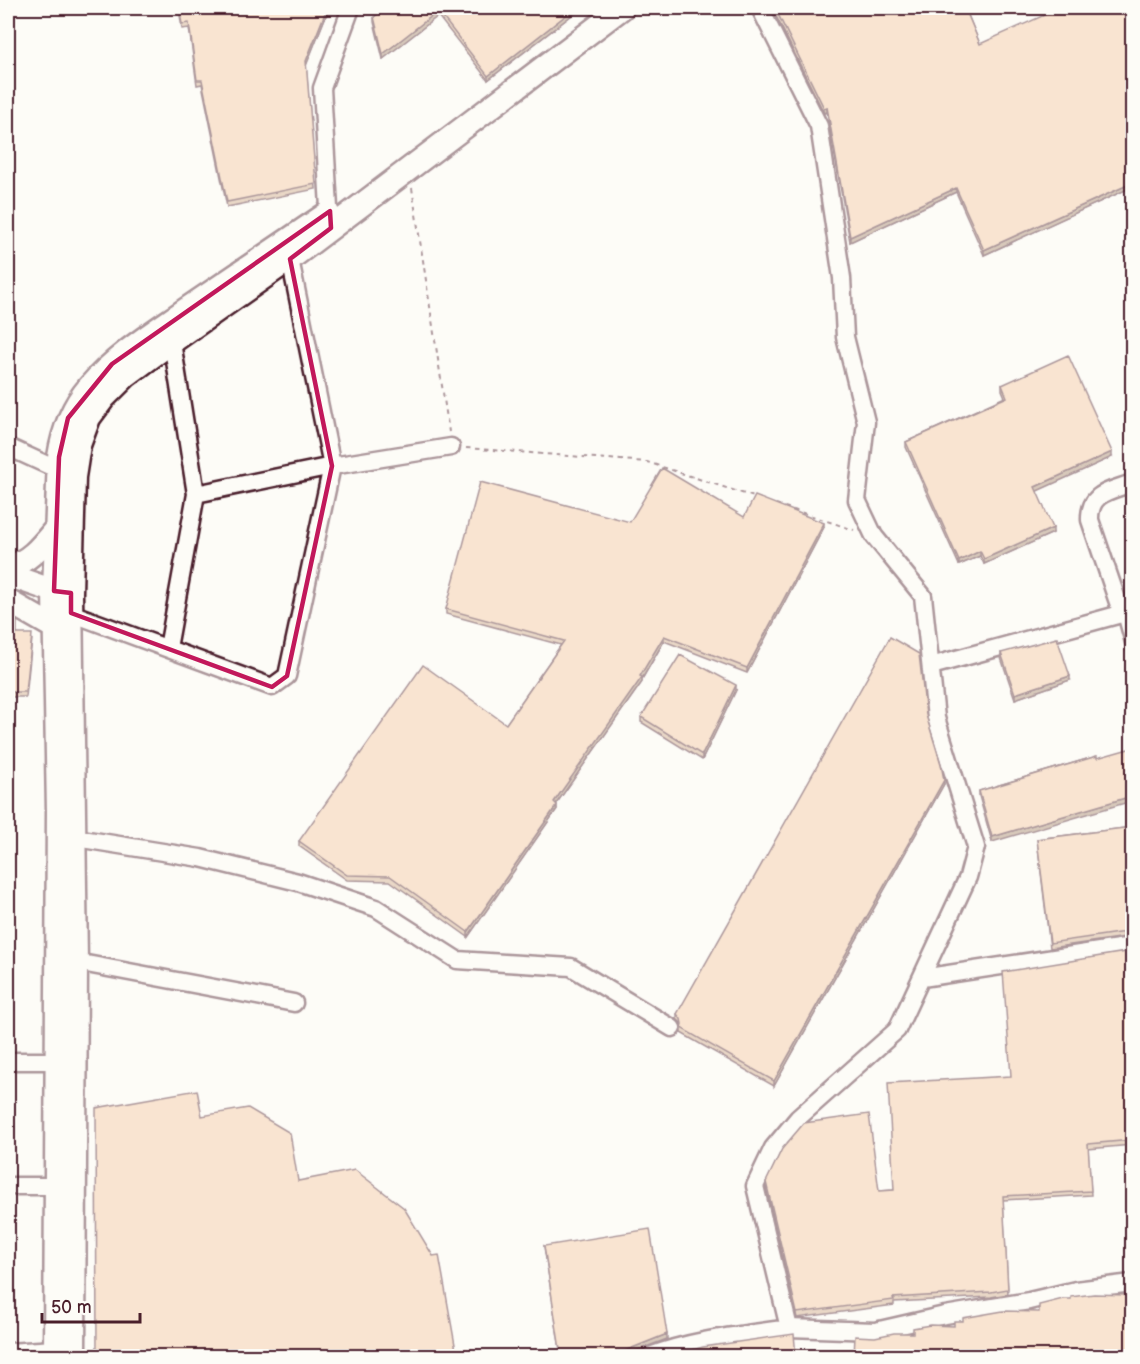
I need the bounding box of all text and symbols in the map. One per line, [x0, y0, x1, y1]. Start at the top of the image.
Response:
scale bar [42, 1286, 140, 1324]
text: 50 m [51, 1297, 92, 1318]

